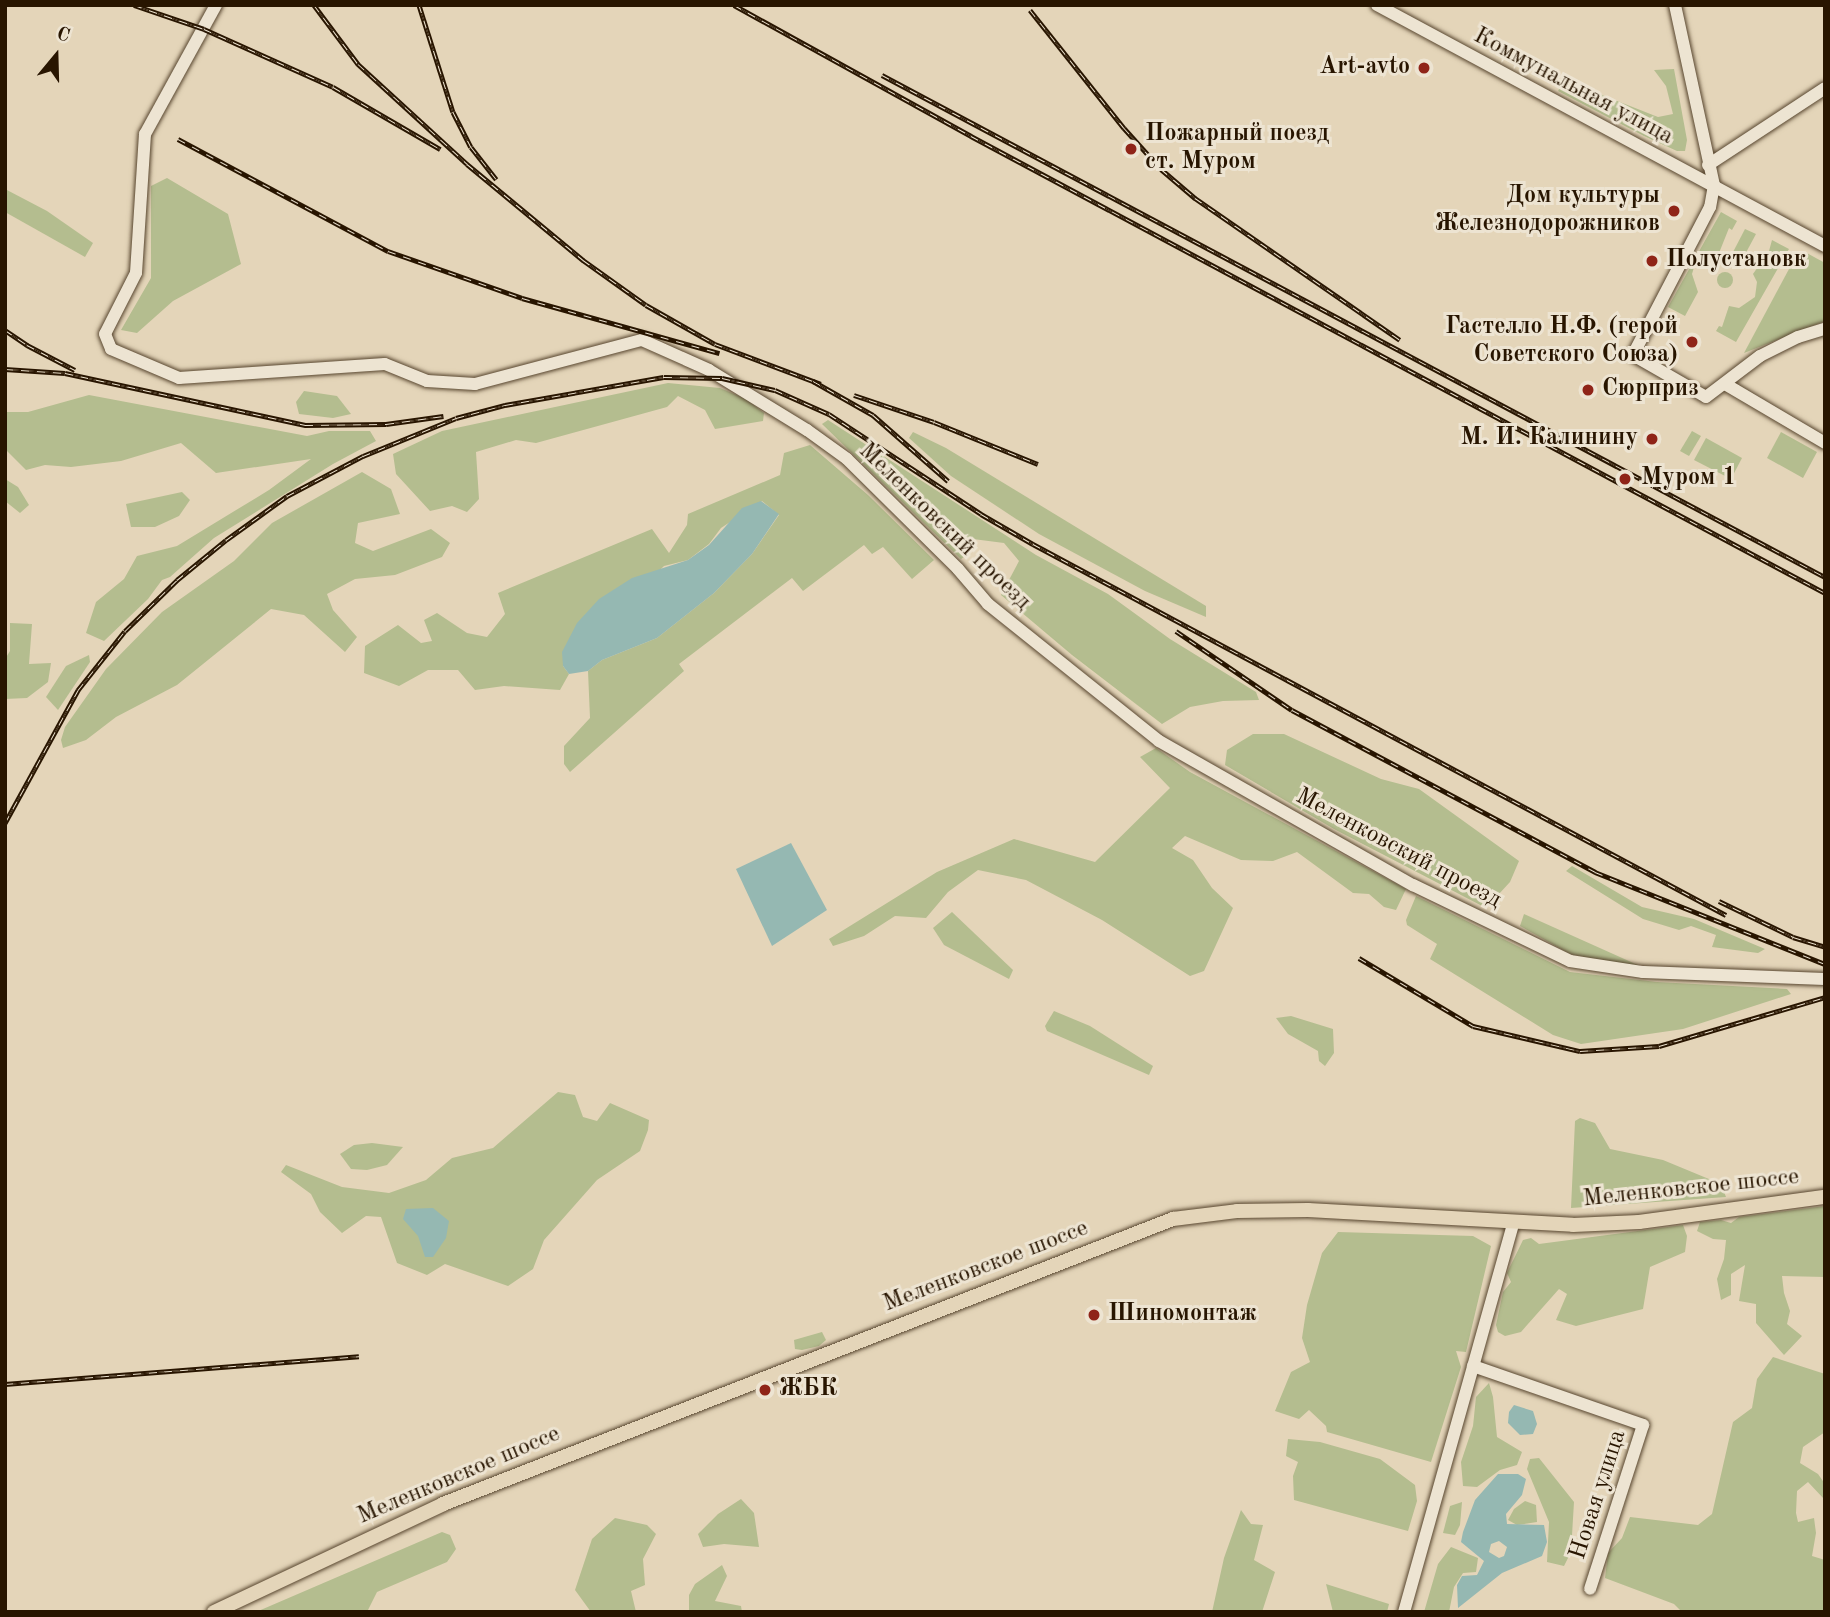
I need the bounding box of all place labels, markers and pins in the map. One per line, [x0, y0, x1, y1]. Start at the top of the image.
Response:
place label: Art-avto [1319, 54, 1410, 82]
marker: Art-avto [1416, 60, 1432, 76]
place label: Пожарный поезд ст. Муром [1145, 121, 1329, 177]
marker: Пожарный поезд ст. Муром [1123, 141, 1139, 157]
place label: Дом культуры Железнодорожников [1435, 183, 1660, 239]
marker: Дом культуры Железнодорожников [1666, 203, 1682, 219]
place label: Полустановк [1666, 247, 1806, 275]
marker: Полустановк [1644, 253, 1660, 269]
place label: Гастелло Н.Ф. (герой Советского Союза) [1445, 314, 1678, 370]
marker: Гастелло Н.Ф. (герой Советского Союза) [1684, 334, 1700, 350]
place label: Сюрприз [1602, 376, 1699, 404]
marker: Сюрприз [1580, 382, 1596, 398]
place label: М. И. Калинину [1460, 425, 1638, 453]
marker: М. И. Калинину [1644, 431, 1660, 447]
place label: Муром 1 [1641, 465, 1736, 493]
marker: Муром 1 [1615, 469, 1635, 489]
place label: Шиномонтаж [1108, 1301, 1257, 1329]
marker: Шиномонтаж [1086, 1307, 1102, 1323]
place label: ЖБК [779, 1376, 837, 1404]
marker: ЖБК [757, 1382, 773, 1398]

